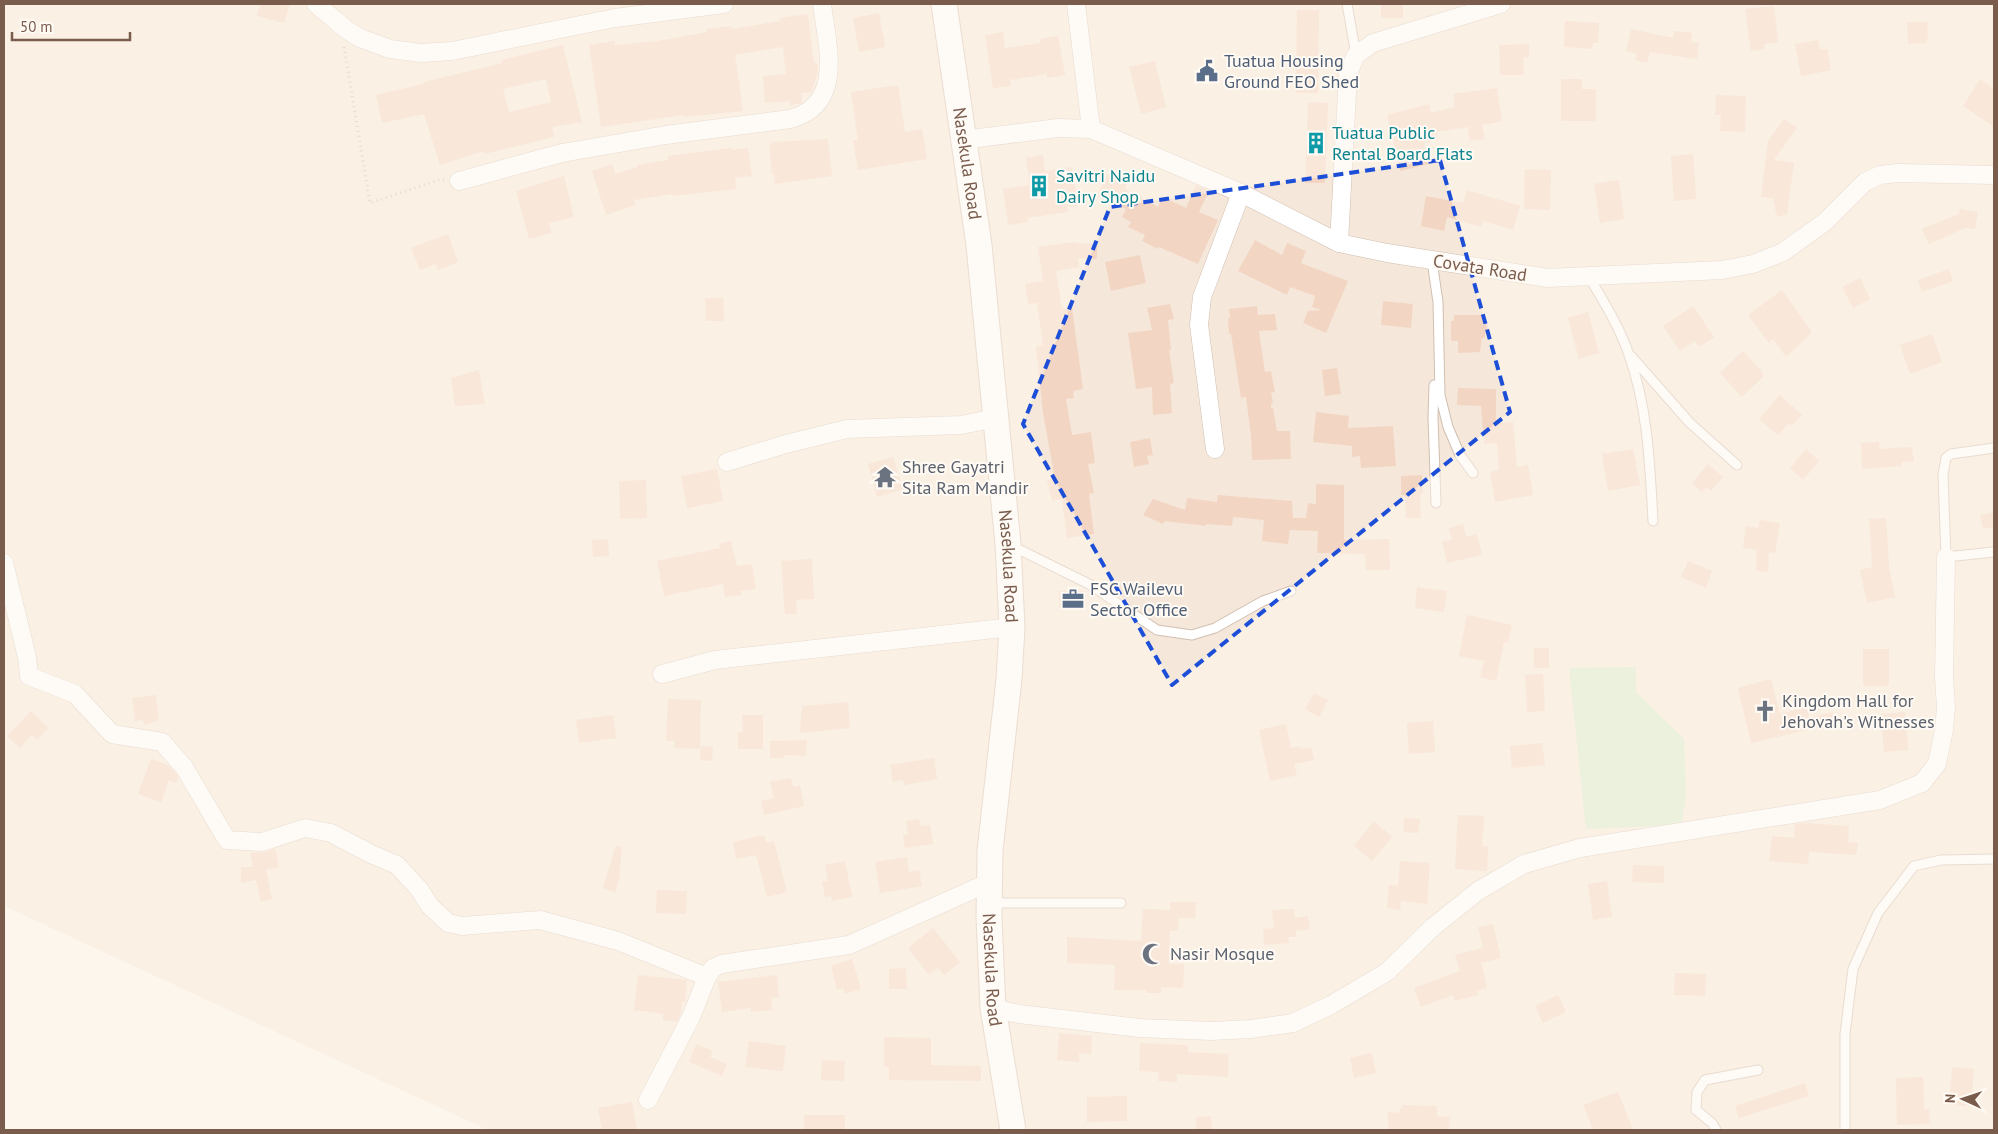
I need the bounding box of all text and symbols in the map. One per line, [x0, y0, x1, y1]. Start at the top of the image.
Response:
scale bar [12, 10, 130, 42]
text: 50 m [20, 17, 53, 36]
place label: Tuatua Housing Ground FEO Shed [1224, 49, 1359, 93]
public building icon: Tuatua Housing Ground FEO Shed [1194, 58, 1220, 84]
street label: Nasekula Road [948, 106, 987, 221]
place label: Tuatua Public Rental Board Flats [1332, 121, 1473, 165]
building icon: Tuatua Public Rental Board Flats [1303, 130, 1329, 156]
place label: Savitri Naidu Dairy Shop [1056, 164, 1155, 208]
building icon: Savitri Naidu Dairy Shop [1026, 173, 1052, 199]
street label: Covata Road [1432, 249, 1529, 286]
place label: Shree Gayatri Sita Ram Mandir [902, 455, 1029, 499]
temple icon: Shree Gayatri Sita Ram Mandir [872, 464, 898, 490]
street label: Nasekula Road [994, 508, 1024, 623]
place label: FSC Wailevu Sector Office [1090, 577, 1188, 621]
office icon: FSC Wailevu Sector Office [1060, 586, 1086, 612]
place label: Kingdom Hall for Jehovah's Witnesses [1781, 689, 1935, 733]
church icon: Kingdom Hall for Jehovah's Witnesses [1752, 698, 1778, 724]
street label: Nasekula Road [978, 913, 1008, 1028]
mosque icon: Nasir Mosque [1140, 941, 1166, 967]
place label: Nasir Mosque [1170, 942, 1274, 965]
north arrow [1938, 1074, 1988, 1124]
text: N [1941, 1093, 1959, 1103]

